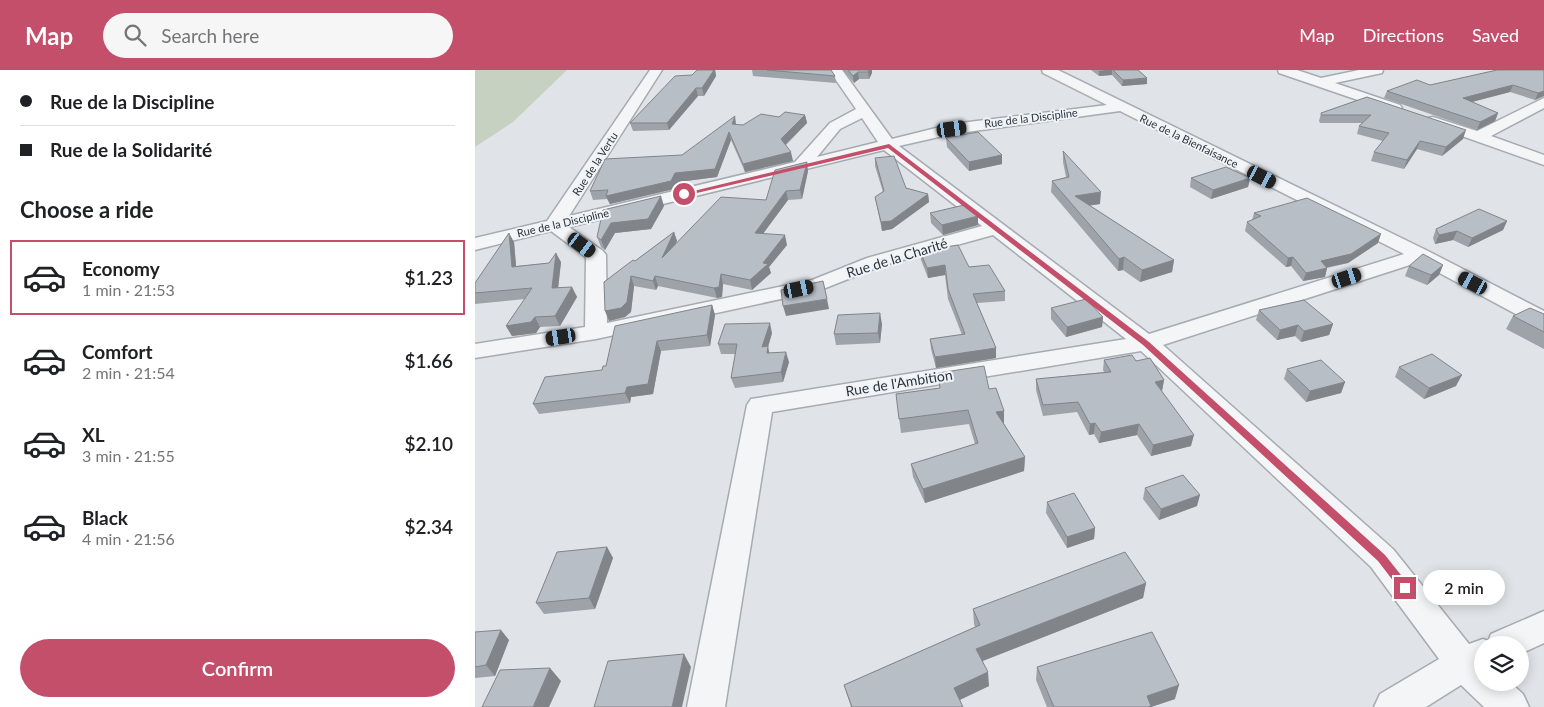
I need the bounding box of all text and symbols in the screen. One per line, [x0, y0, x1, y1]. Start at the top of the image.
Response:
search box [103, 13, 453, 58]
text: Map [25, 21, 73, 50]
icon: search [121, 21, 149, 49]
text: Search here [161, 24, 259, 47]
text: Map [1299, 24, 1335, 46]
text: Directions [1363, 24, 1444, 46]
text: Saved [1472, 24, 1519, 46]
text: Rue de la Discipline [50, 90, 215, 113]
street label: Rue de la Discipline [983, 105, 1079, 130]
street label: Rue de la Bienfaisance [1138, 111, 1241, 170]
car [936, 119, 967, 139]
street label: Rue de la Vertu [569, 129, 620, 198]
text: Rue de la Solidarité [50, 138, 212, 161]
car [1245, 164, 1278, 190]
route start [673, 183, 695, 205]
text: Choose a ride [20, 196, 154, 223]
street label: Rue de la Discipline [516, 206, 610, 239]
car [565, 230, 598, 260]
street label: Rue de la Charité [844, 234, 949, 281]
icon: car [22, 255, 67, 300]
text: Economy [82, 257, 160, 280]
text: $1.23 [404, 266, 453, 289]
car [1330, 266, 1363, 290]
car [1456, 269, 1489, 297]
car [782, 279, 815, 299]
text: 1 min · 21:53 [82, 280, 175, 299]
car [545, 327, 576, 347]
icon: car [22, 338, 67, 383]
text: Comfort [82, 340, 153, 363]
text: $1.66 [404, 349, 453, 372]
text: 2 min · 21:54 [82, 363, 175, 382]
street label: Rue de l'Ambition [844, 366, 954, 399]
icon: car [22, 421, 67, 466]
text: XL [82, 423, 105, 446]
text: $2.10 [404, 432, 453, 455]
text: 3 min · 21:55 [82, 446, 175, 465]
icon: car [22, 504, 67, 549]
text: Black [82, 506, 128, 529]
text: $2.34 [404, 515, 453, 538]
text: 4 min · 21:56 [82, 529, 175, 548]
callout: 2 min [1423, 570, 1505, 606]
route end [1394, 577, 1416, 599]
text: 2 min [1444, 578, 1484, 597]
map controls [1474, 636, 1529, 691]
button: layers [1474, 636, 1529, 691]
button: Confirm [20, 639, 455, 697]

